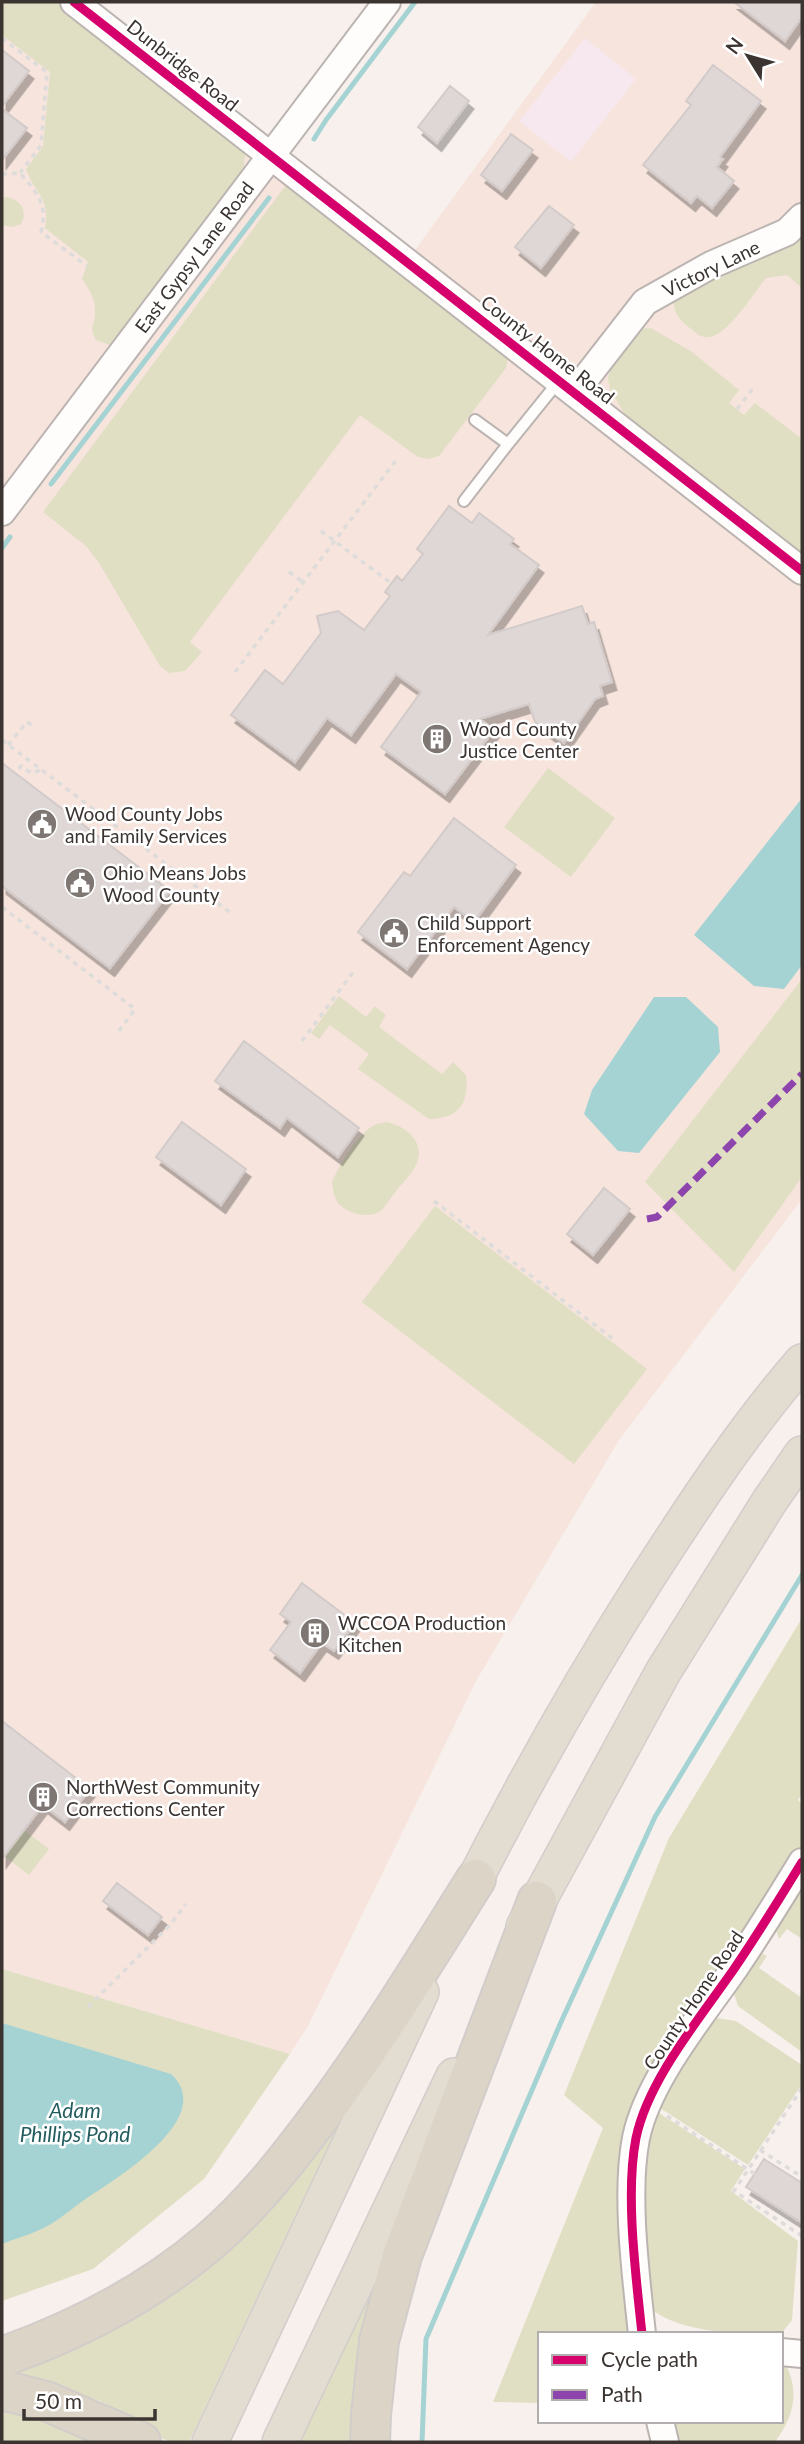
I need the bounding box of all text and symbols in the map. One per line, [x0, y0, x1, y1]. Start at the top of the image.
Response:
street label: Dunbridge Road [123, 14, 243, 116]
north arrow [713, 21, 783, 91]
text: N [720, 33, 748, 58]
street label: East Gypsy Lane Road [130, 177, 258, 337]
street label: Victory Lane [659, 235, 763, 301]
street label: County Home Road [477, 290, 619, 408]
place label: Wood County Justice Center [460, 717, 579, 762]
building icon: Wood County Justice Center [420, 722, 454, 756]
place label: Wood County Jobs and Family Services [65, 802, 227, 847]
public building icon: Wood County Jobs and Family Services [25, 807, 59, 841]
place label: Ohio Means Jobs Wood County [103, 861, 246, 906]
public building icon: Ohio Means Jobs Wood County [63, 866, 97, 900]
place label: Child Support Enforcement Agency [417, 911, 590, 956]
public building icon: Child Support Enforcement Agency [377, 916, 411, 950]
place label: WCCOA Production Kitchen [338, 1611, 506, 1656]
building icon: WCCOA Production Kitchen [298, 1616, 332, 1650]
place label: NorthWest Community Corrections Center [66, 1775, 260, 1820]
building icon: NorthWest Community Corrections Center [26, 1780, 60, 1814]
street label: County Home Road [638, 1926, 748, 2074]
water label: Adam Phillips Pond [20, 2097, 130, 2146]
legend [538, 2332, 783, 2423]
text: Cycle path [601, 2346, 698, 2371]
scale bar [24, 2378, 156, 2422]
text: Path [601, 2381, 643, 2406]
text: 50 m [35, 2388, 82, 2413]

